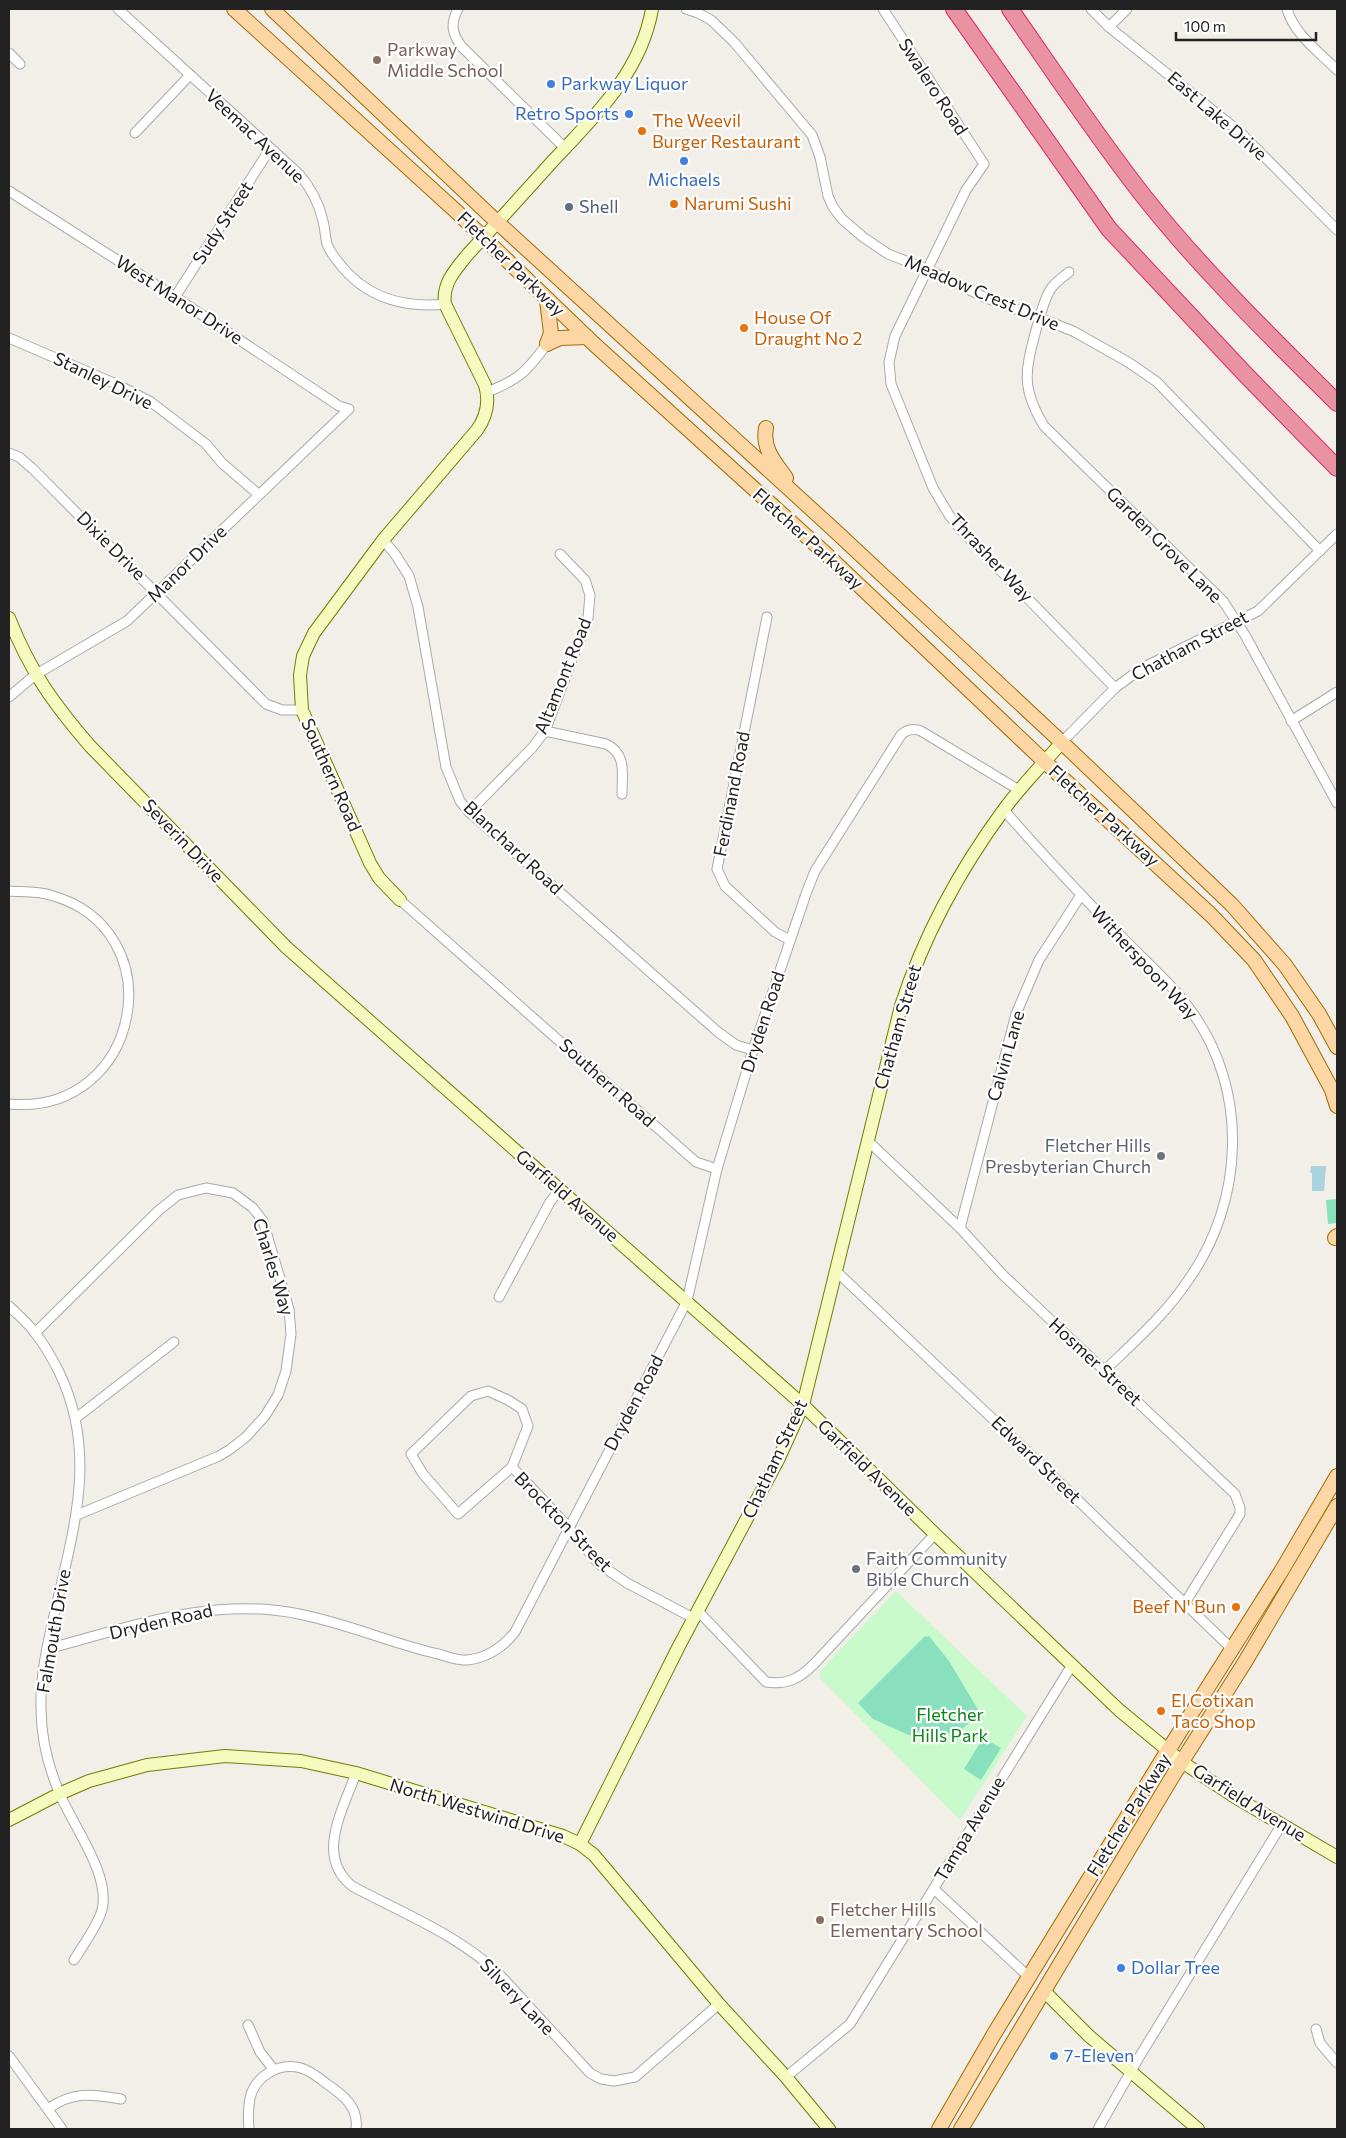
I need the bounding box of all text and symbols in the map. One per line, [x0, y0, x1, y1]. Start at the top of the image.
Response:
scale bar [1176, 10, 1316, 42]
text: 100 m [1184, 17, 1226, 35]
street label: Swalero Road [894, 34, 973, 139]
place label: Parkway Middle School [387, 38, 503, 81]
marker: Parkway Middle School [371, 54, 383, 66]
street label: East Lake Drive [1163, 66, 1272, 164]
place label: Parkway Liquor [561, 72, 688, 94]
marker: Parkway Liquor [545, 78, 557, 90]
street label: Veemac Avenue [202, 84, 310, 187]
place label: Retro Sports [515, 102, 619, 124]
marker: Retro Sports [623, 108, 635, 120]
place label: The Weevil Burger Restaurant [652, 109, 801, 152]
marker: The Weevil Burger Restaurant [636, 125, 648, 137]
marker: Michaels [678, 155, 690, 167]
place label: Michaels [648, 168, 720, 190]
street label: Sudy Street [187, 177, 257, 268]
place label: Narumi Sushi [684, 192, 792, 214]
place label: Shell [579, 195, 619, 217]
marker: Narumi Sushi [668, 198, 680, 210]
marker: Shell [563, 201, 575, 213]
street label: Fletcher Parkway [453, 206, 570, 320]
street label: West Manor Drive [112, 250, 247, 348]
street label: Meadow Crest Drive [902, 250, 1063, 335]
place label: House Of Draught No 2 [754, 306, 862, 349]
marker: House Of Draught No 2 [738, 322, 750, 334]
street label: Stanley Drive [50, 347, 157, 414]
street label: Garden Grove Lane [1102, 482, 1227, 607]
street label: Fletcher Parkway [749, 483, 869, 594]
street label: Dixie Drive [73, 506, 151, 584]
street label: Thrasher Way [945, 509, 1038, 606]
street label: Manor Drive [142, 520, 231, 607]
street label: Chatham Street [1127, 605, 1252, 685]
street label: Altamont Road [529, 614, 595, 737]
street label: Southern Road [297, 715, 367, 835]
street label: Ferdinand Road [708, 729, 754, 858]
street label: Fletcher Parkway [1045, 760, 1165, 871]
street label: Severin Drive [139, 794, 229, 887]
street label: Blanchard Road [460, 796, 568, 899]
street label: Witherspoon Way [1087, 901, 1203, 1024]
street label: Chatham Street [869, 962, 925, 1092]
street label: Dryden Road [735, 968, 789, 1075]
street label: Calvin Lane [982, 1008, 1028, 1104]
street label: Southern Road [555, 1033, 660, 1131]
place label: Fletcher Hills Presbyterian Church [985, 1134, 1151, 1177]
street label: Garfield Avenue [512, 1144, 624, 1246]
marker: Fletcher Hills Presbyterian Church [1155, 1150, 1167, 1162]
street label: Charles Way [249, 1215, 299, 1318]
street label: Hosmer Street [1045, 1313, 1147, 1410]
street label: Dryden Road [599, 1351, 668, 1454]
street label: Chatham Street [737, 1395, 811, 1522]
street label: Edward Street [987, 1411, 1086, 1508]
street label: Garfield Avenue [813, 1414, 922, 1520]
street label: Brockton Street [510, 1467, 617, 1576]
place label: Faith Community Bible Church [866, 1547, 1007, 1590]
marker: Faith Community Bible Church [850, 1563, 862, 1575]
street label: Falmouth Drive [31, 1567, 75, 1694]
place label: Beef N' Bun [1132, 1595, 1226, 1617]
street label: Dryden Road [107, 1598, 215, 1644]
marker: Beef N' Bun [1230, 1601, 1242, 1613]
place label: El Cotixan Taco Shop [1171, 1689, 1256, 1732]
park label: Fletcher Hills Park [912, 1703, 989, 1746]
marker: El Cotixan Taco Shop [1155, 1705, 1167, 1717]
street label: Fletcher Parkway [1081, 1749, 1175, 1880]
street label: Garfield Avenue [1189, 1759, 1310, 1846]
street label: Tampa Avenue [929, 1772, 1009, 1885]
street label: North Westwind Drive [387, 1773, 567, 1847]
place label: Fletcher Hills Elementary School [830, 1898, 983, 1941]
marker: Fletcher Hills Elementary School [814, 1914, 826, 1926]
street label: Silvery Lane [476, 1954, 560, 2039]
place label: Dollar Tree [1131, 1956, 1220, 1978]
marker: Dollar Tree [1115, 1962, 1127, 1974]
place label: 7-Eleven [1064, 2044, 1134, 2066]
marker: 7-Eleven [1048, 2050, 1060, 2062]

